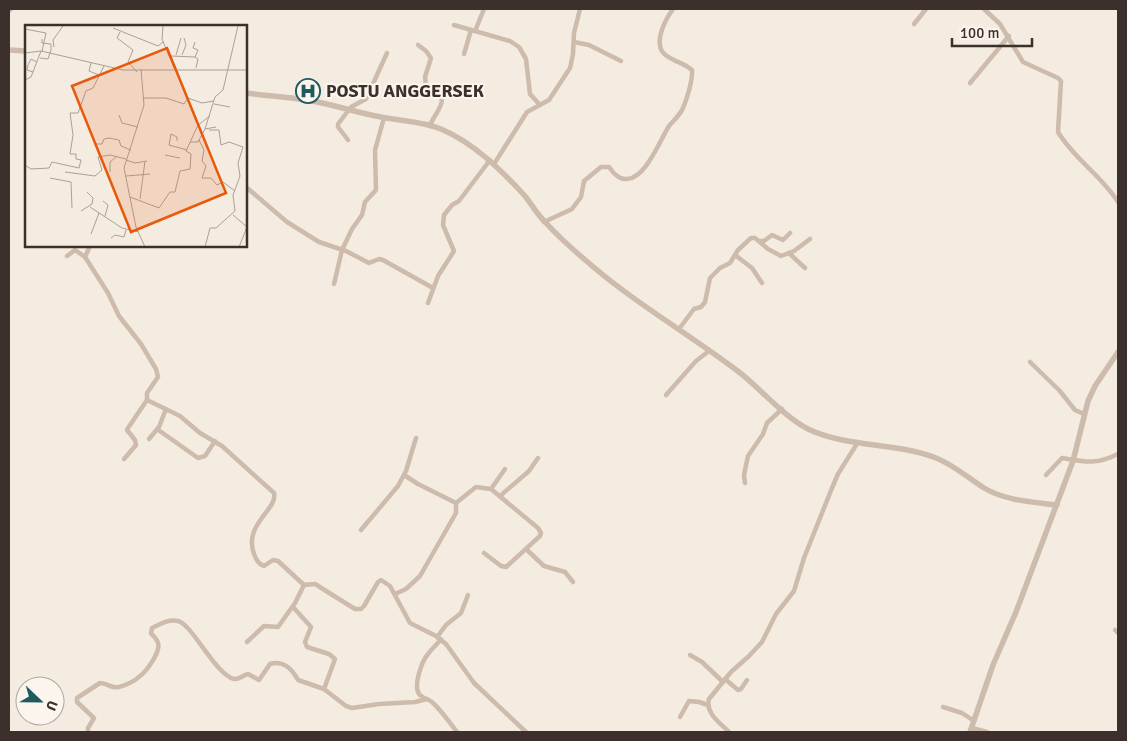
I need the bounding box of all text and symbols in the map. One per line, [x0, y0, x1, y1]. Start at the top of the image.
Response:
scale bar [952, 15, 1032, 47]
text: 100 m [960, 24, 1000, 42]
inset map [25, 25, 248, 248]
hospital icon: POSTU ANGGERSEK [295, 78, 321, 104]
place label: POSTU ANGGERSEK [326, 80, 485, 102]
north arrow [15, 676, 65, 726]
text: U [42, 698, 61, 713]

